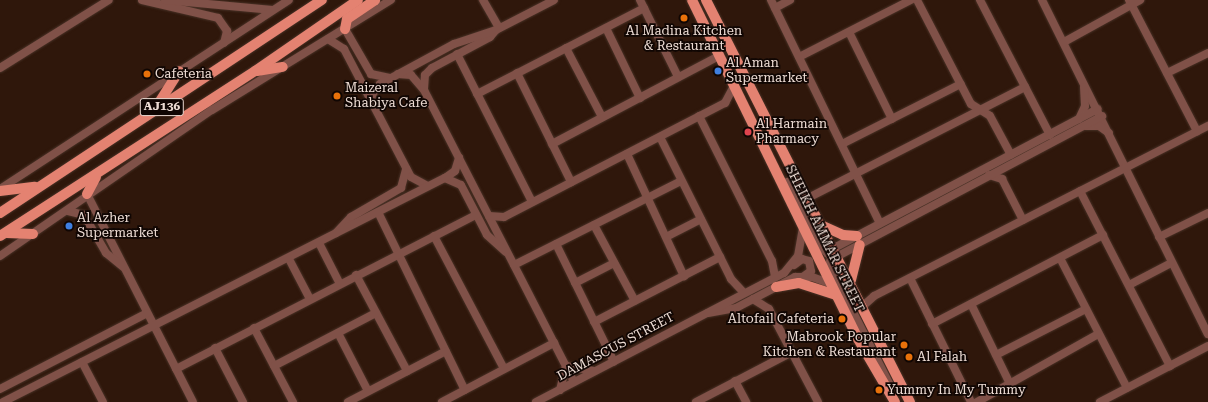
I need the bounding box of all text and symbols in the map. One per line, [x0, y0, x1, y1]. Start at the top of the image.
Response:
marker: Al Madina Kitchen & Restaurant [679, 13, 689, 23]
place label: Al Madina Kitchen & Restaurant [626, 24, 742, 55]
place label: Al Aman Supermarket [726, 56, 807, 87]
place label: Cafeteria [155, 66, 212, 82]
marker: Al Aman Supermarket [713, 66, 723, 76]
marker: Cafeteria [142, 69, 152, 79]
place label: Maizeral Shabiya Cafe [345, 81, 427, 112]
marker: Maizeral Shabiya Cafe [332, 91, 342, 101]
road number: AJ136 [139, 97, 185, 117]
place label: Al Harmain Pharmacy [756, 117, 827, 148]
marker: Al Harmain Pharmacy [743, 127, 753, 137]
street label: SHEIKH AMMAR STREET [782, 163, 866, 315]
place label: Al Azher Supermarket [77, 211, 158, 242]
marker: Al Azher Supermarket [64, 221, 74, 231]
street label: DAMASCUS STREET [555, 309, 677, 385]
place label: Altofail Cafeteria [728, 311, 834, 327]
marker: Altofail Cafeteria [837, 314, 847, 324]
place label: Mabrook Popular Kitchen & Restaurant [763, 330, 896, 361]
marker: Mabrook Popular Kitchen & Restaurant [899, 340, 909, 350]
place label: Al Falah [917, 349, 967, 365]
marker: Al Falah [904, 352, 914, 362]
place label: Yummy In My Tummy [887, 382, 1026, 398]
marker: Yummy In My Tummy [874, 385, 884, 395]

